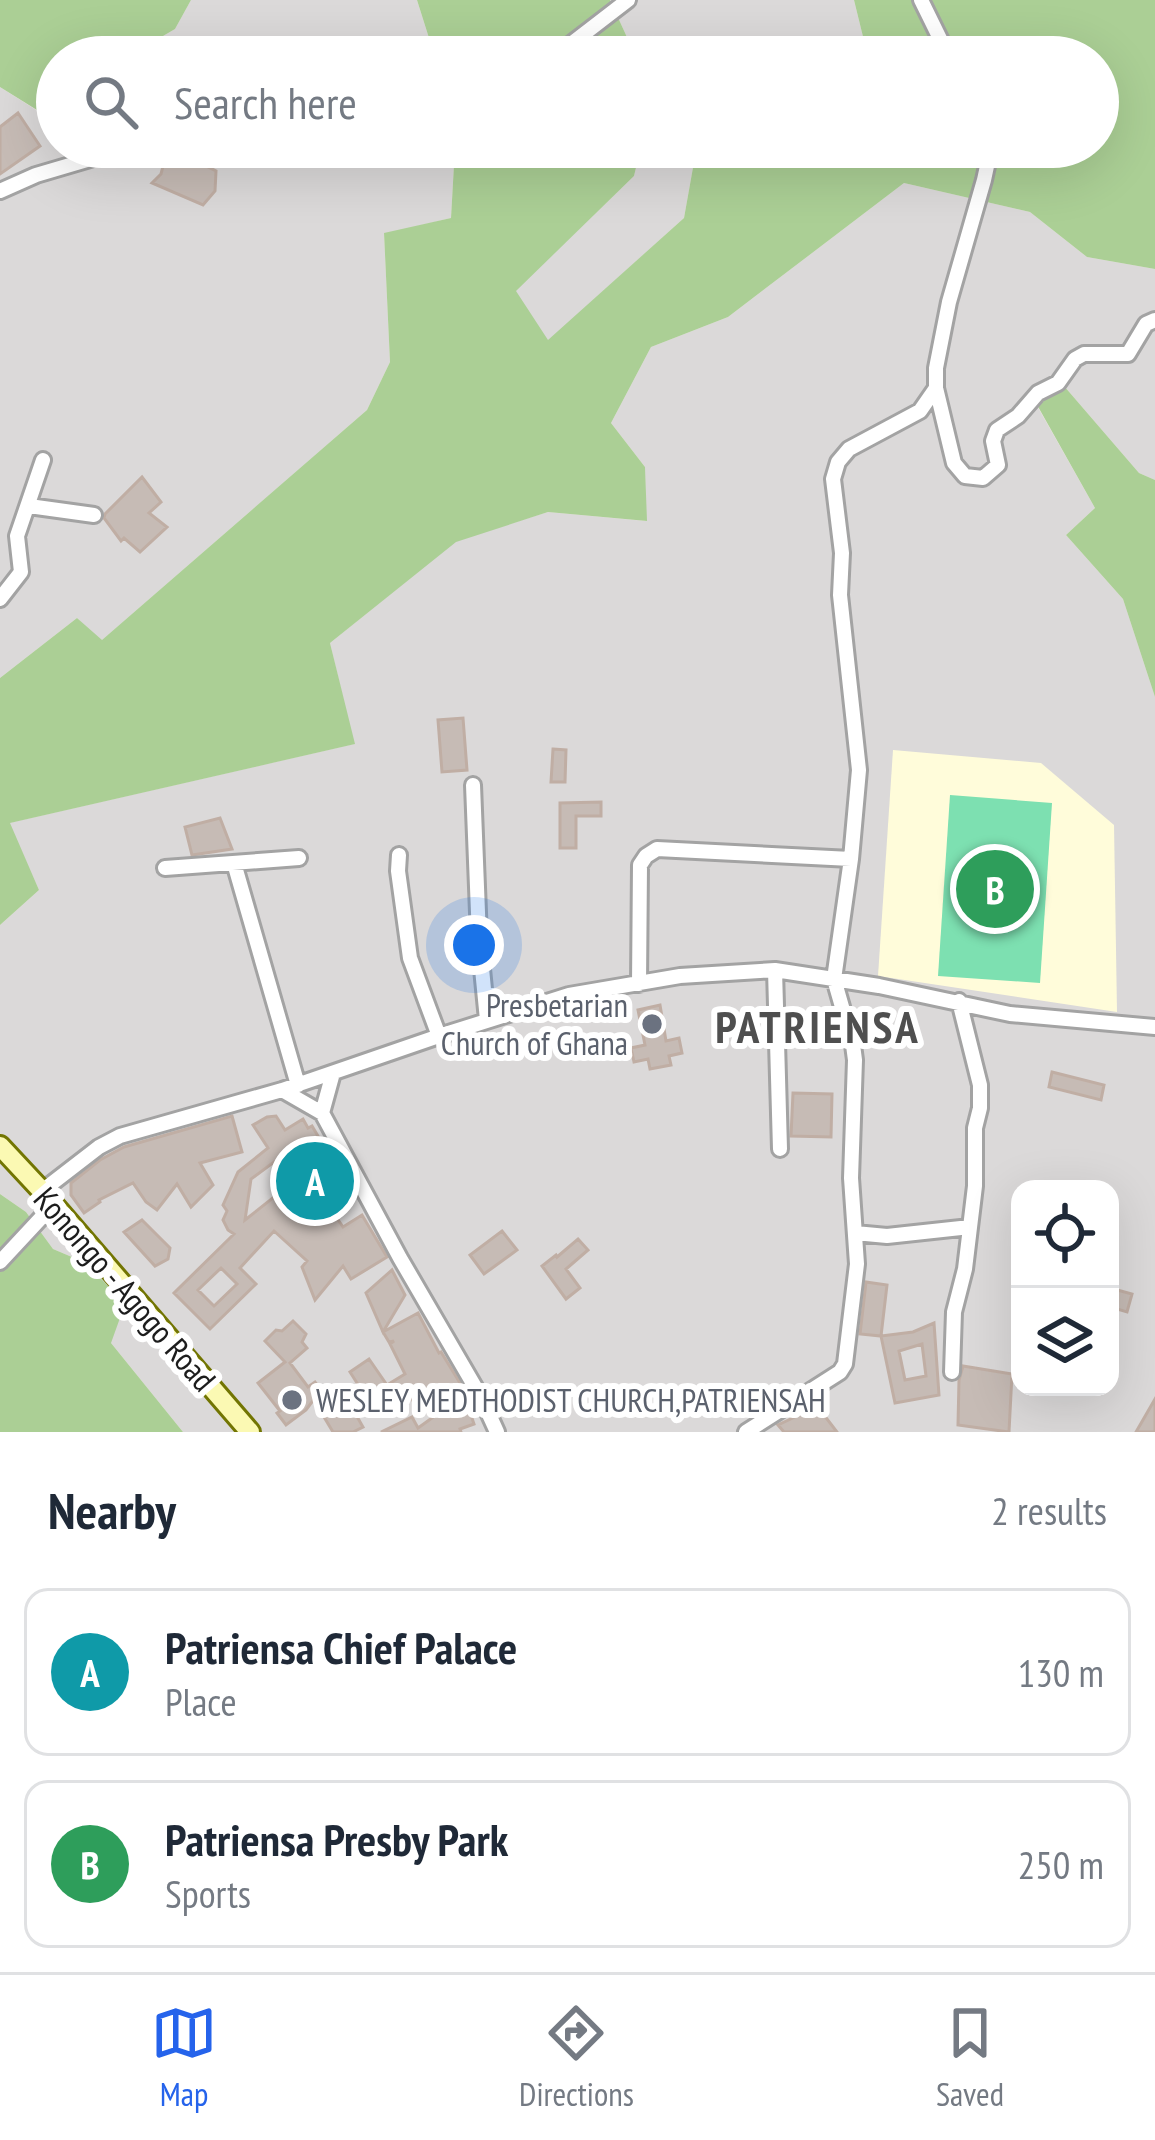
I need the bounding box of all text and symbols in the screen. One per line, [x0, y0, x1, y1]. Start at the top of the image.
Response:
search box [36, 36, 1119, 168]
icon: search [78, 69, 144, 135]
text: Search here [174, 73, 357, 131]
pin: B [956, 844, 1034, 934]
your location [444, 915, 504, 975]
place label: Presbetarian Church of Ghana [441, 983, 628, 1064]
district label: PATRIENSA [715, 997, 921, 1055]
marker: Presbetarian Church of Ghana [639, 1011, 665, 1037]
pin: A [276, 1136, 354, 1226]
street label: Konongo - Agogo Road [25, 1178, 226, 1400]
map controls [1011, 1180, 1119, 1396]
button: locate [1011, 1180, 1119, 1288]
button: layers [1011, 1288, 1119, 1396]
place label: WESLEY MEDTHODIST CHURCH,PATRIENSAH [316, 1378, 826, 1421]
marker: WESLEY MEDTHODIST CHURCH,PATRIENSAH [279, 1387, 305, 1413]
text: Nearby [48, 1477, 176, 1543]
text: 2 results [991, 1485, 1107, 1536]
text: Patriensa Chief Palace [165, 1618, 517, 1676]
text: A [80, 1647, 100, 1698]
text: 130 m [1018, 1647, 1104, 1698]
text: Place [165, 1676, 237, 1727]
text: Patriensa Presby Park [165, 1810, 508, 1868]
text: B [80, 1839, 100, 1890]
text: 250 m [1018, 1839, 1104, 1890]
text: Sports [165, 1868, 251, 1919]
tab: Map [151, 2000, 217, 2115]
tab: Directions [519, 2000, 634, 2115]
tab: Saved [936, 2000, 1004, 2115]

